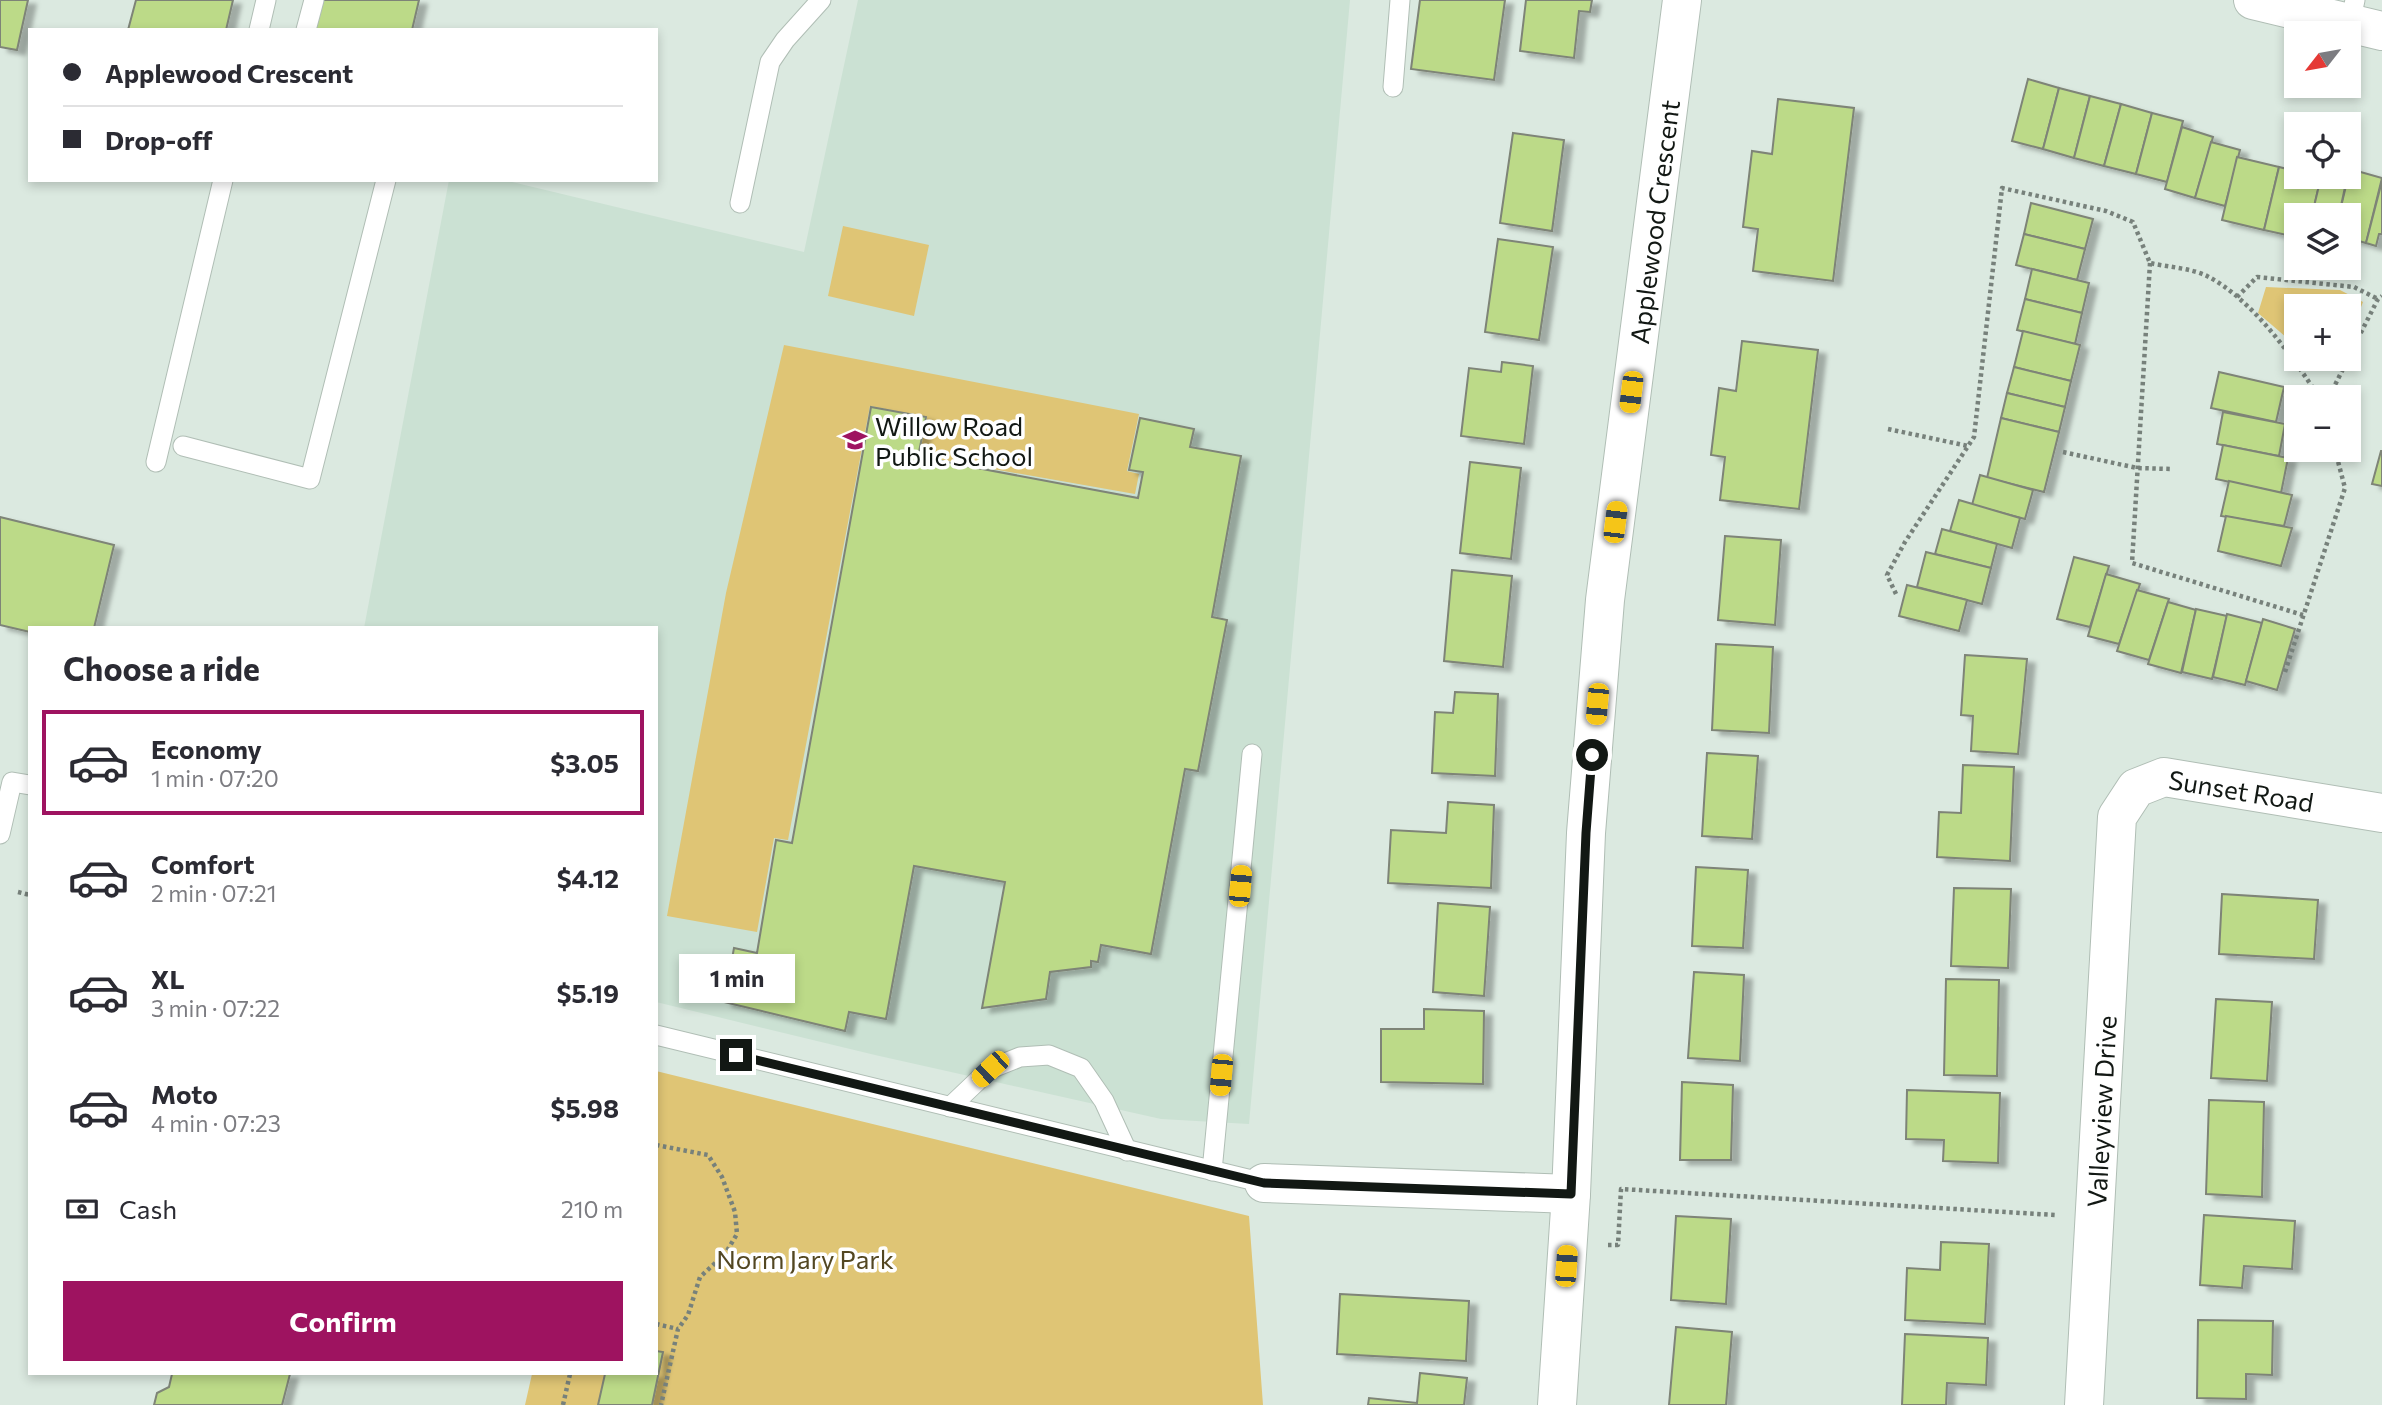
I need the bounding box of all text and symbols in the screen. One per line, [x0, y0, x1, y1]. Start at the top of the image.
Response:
north arrow [2284, 21, 2361, 98]
map controls [2284, 21, 2361, 462]
text: Applewood Crescent [105, 57, 353, 88]
street label: Applewood Crescent [1623, 98, 1685, 345]
button: locate [2284, 112, 2361, 189]
text: Drop-off [105, 124, 212, 155]
button: layers [2284, 203, 2361, 280]
button: + [2284, 294, 2361, 371]
car [1619, 370, 1644, 414]
button: − [2284, 385, 2361, 462]
place label: Willow Road Public School [875, 410, 1033, 471]
school or university icon: Willow Road Public School [841, 426, 869, 454]
car [1603, 500, 1628, 544]
text: Choose a ride [63, 648, 260, 688]
car [1585, 682, 1610, 726]
icon: car [67, 731, 130, 794]
text: Economy [151, 733, 262, 764]
route start [1576, 739, 1608, 771]
text: $3.05 [550, 747, 619, 778]
street label: Sunset Road [2166, 763, 2316, 817]
text: 1 min · 07:20 [151, 764, 279, 792]
icon: car [67, 846, 130, 909]
text: Comfort [151, 848, 254, 879]
text: $4.12 [557, 862, 619, 893]
car [1228, 864, 1253, 908]
text: 2 min · 07:21 [151, 879, 277, 907]
callout: 1 min [678, 954, 794, 1002]
icon: car [67, 961, 130, 1024]
text: XL [151, 963, 185, 994]
text: 1 min [710, 964, 764, 992]
text: $5.19 [556, 977, 619, 1008]
text: 3 min · 07:22 [151, 994, 280, 1022]
street label: Valleyview Drive [2080, 1015, 2121, 1208]
route end [720, 1039, 752, 1071]
car [968, 1047, 1013, 1091]
car [1209, 1053, 1234, 1097]
icon: car [67, 1076, 130, 1139]
text: Moto [151, 1078, 218, 1109]
text: $5.98 [551, 1092, 619, 1123]
text: 4 min · 07:23 [151, 1109, 281, 1137]
icon: cash [63, 1190, 101, 1228]
text: Cash [119, 1193, 177, 1224]
text: 210 m [561, 1195, 623, 1223]
park label: Norm Jary Park [716, 1243, 894, 1274]
car [1555, 1244, 1578, 1288]
button: Confirm [63, 1281, 623, 1361]

